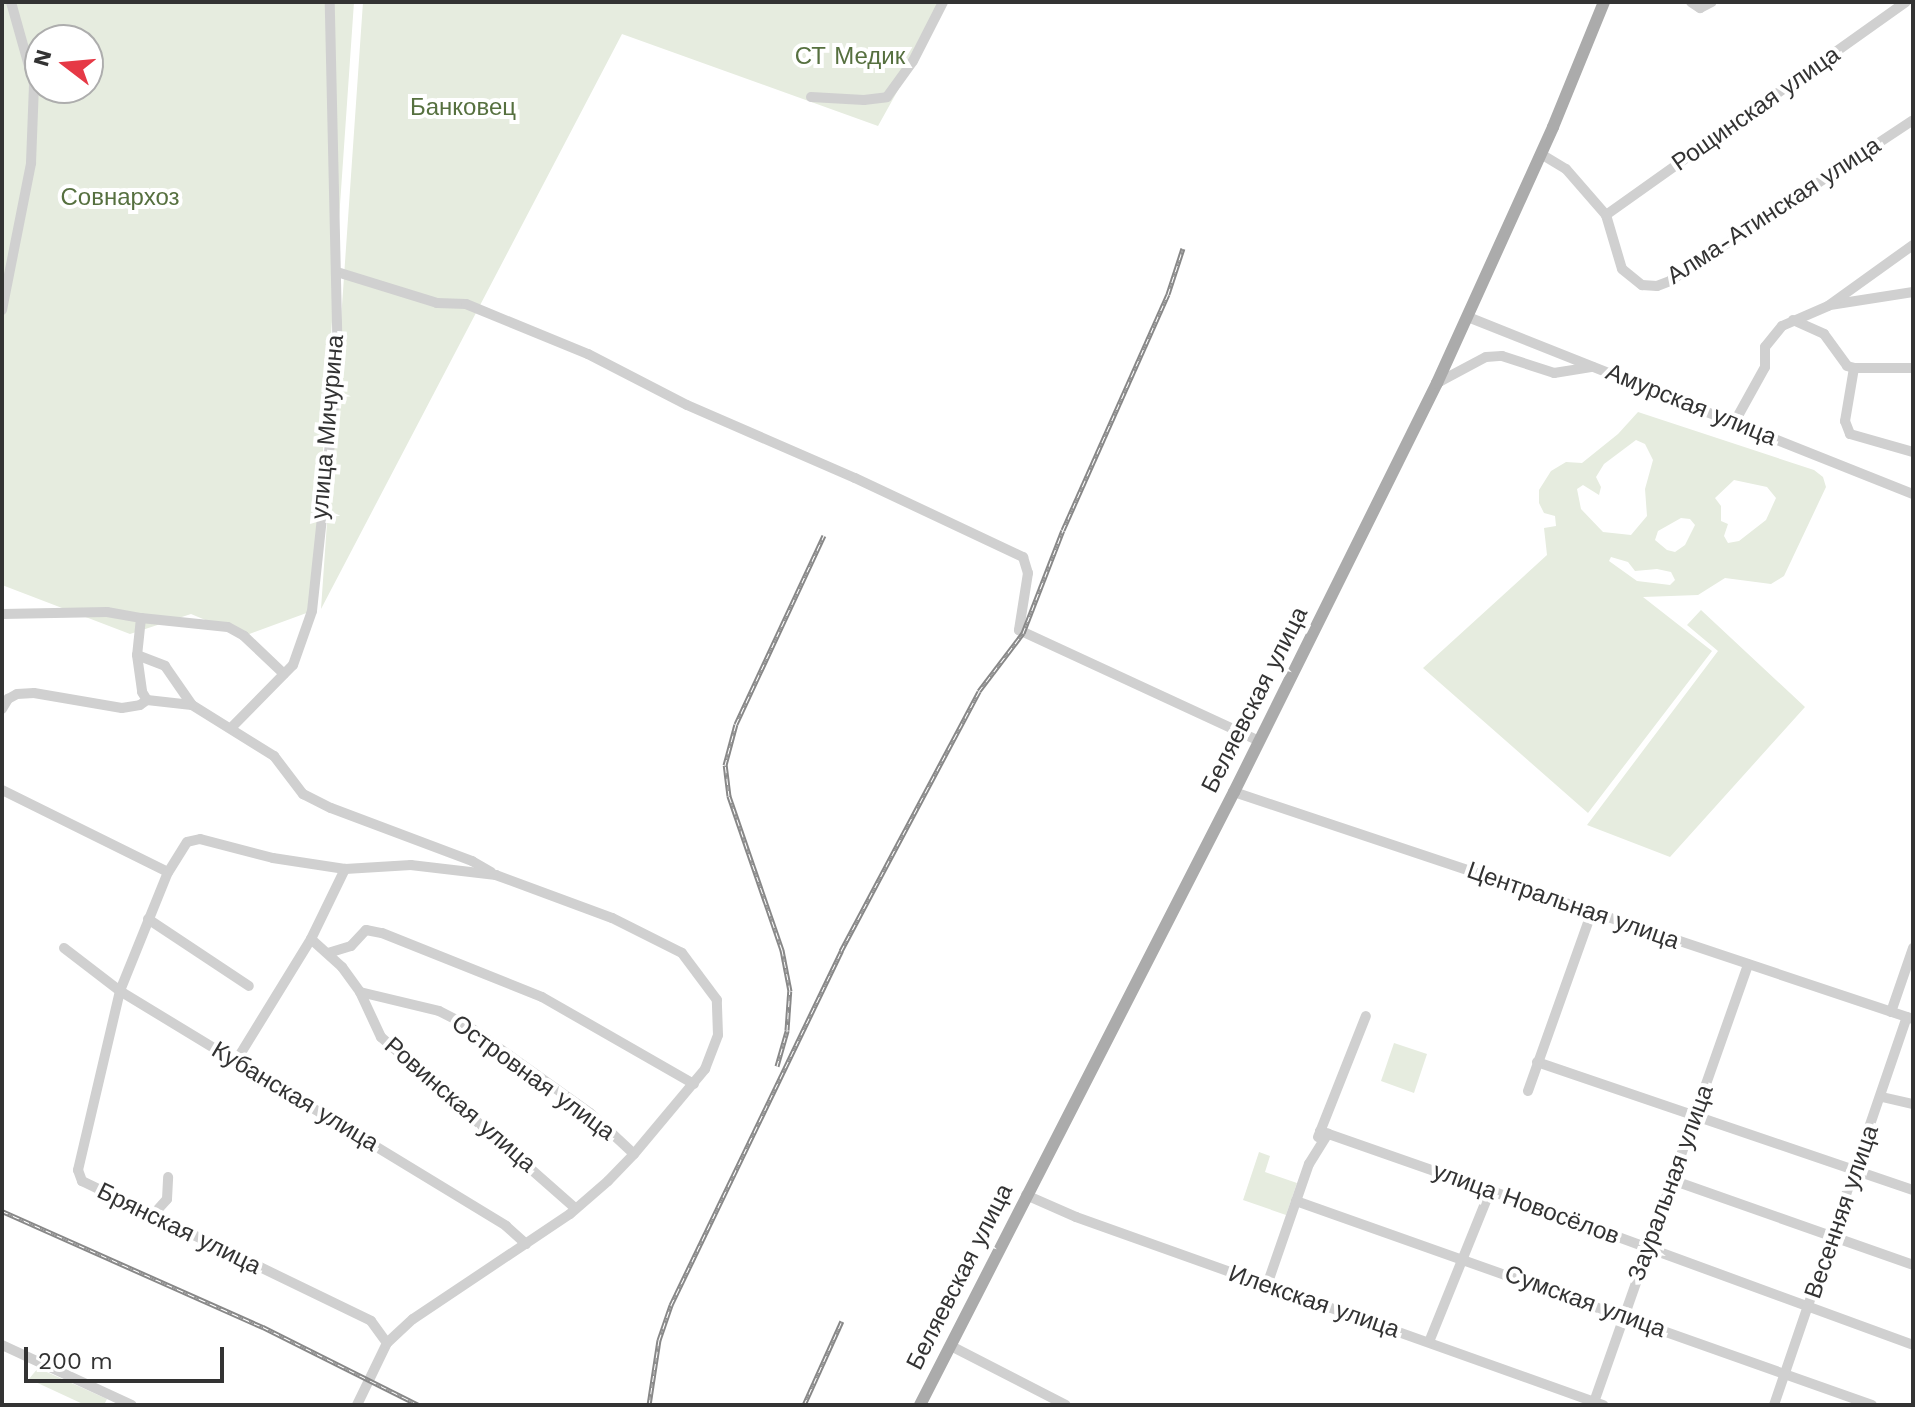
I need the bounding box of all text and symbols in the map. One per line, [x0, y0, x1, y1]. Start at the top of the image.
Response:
north arrow [24, 24, 104, 104]
street label: Рощинская улица [1667, 40, 1845, 178]
park label: СТ Медик [795, 43, 905, 71]
text: N [28, 47, 57, 69]
park label: Банковец [410, 94, 516, 122]
street label: Алма-Атинская улица [1662, 131, 1886, 291]
park label: Совнархоз [61, 184, 179, 212]
street label: улица Мичурина [306, 334, 350, 520]
street label: Амурская улица [1602, 358, 1780, 452]
street label: Беляевская улица [1196, 602, 1314, 798]
street label: Центральная улица [1463, 856, 1683, 956]
street label: Островная улица [446, 1009, 620, 1147]
street label: Ровинская улица [378, 1031, 542, 1179]
street label: Кубанская улица [206, 1036, 384, 1158]
street label: Зауральная улица [1622, 1081, 1720, 1285]
street label: Весенняя улица [1799, 1122, 1885, 1302]
street label: улица Новосёлов [1429, 1157, 1623, 1251]
street label: Брянская улица [92, 1177, 266, 1281]
street label: Беляевская улица [901, 1179, 1019, 1375]
street label: Илекская улица [1225, 1259, 1403, 1345]
street label: Сумская улица [1501, 1260, 1669, 1344]
scale bar [28, 1331, 228, 1381]
text: 200 m [38, 1347, 113, 1375]

